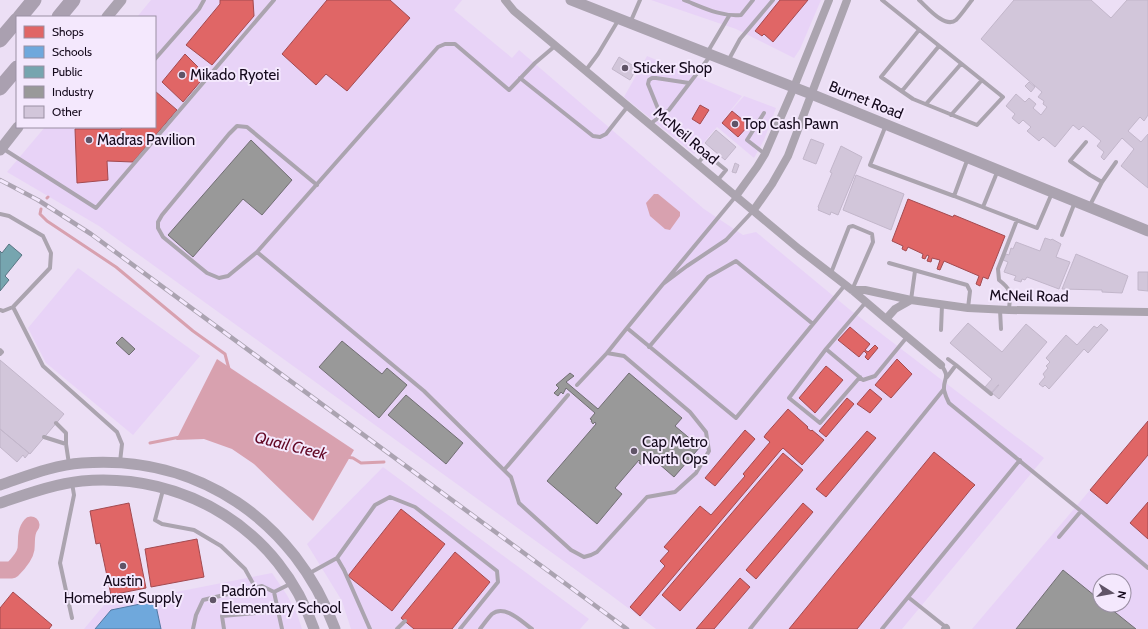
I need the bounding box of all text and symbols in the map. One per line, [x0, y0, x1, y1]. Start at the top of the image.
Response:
legend [16, 16, 156, 128]
text: Shops [52, 24, 84, 39]
text: Schools [52, 44, 92, 59]
place label: Sticker Shop [633, 59, 712, 77]
marker: Sticker Shop [620, 63, 630, 73]
text: Public [52, 64, 83, 79]
place label: Mikado Ryotei [190, 66, 279, 84]
marker: Mikado Ryotei [177, 70, 187, 80]
street label: Burnet Road [826, 77, 906, 123]
text: Industry [52, 84, 93, 99]
text: Other [52, 104, 82, 119]
street label: McNeil Road [650, 104, 722, 168]
place label: Top Cash Pawn [743, 115, 839, 133]
marker: Top Cash Pawn [730, 119, 740, 129]
place label: Madras Pavilion [97, 131, 195, 149]
marker: Madras Pavilion [84, 135, 94, 145]
street label: McNeil Road [989, 286, 1069, 306]
water label: Quail Creek [253, 427, 330, 464]
place label: Cap Metro North Ops [642, 433, 708, 468]
marker: Cap Metro North Ops [629, 446, 639, 456]
marker: Austin Homebrew Supply [118, 561, 128, 571]
place label: Austin Homebrew Supply [64, 572, 183, 607]
north arrow [1092, 573, 1132, 613]
place label: Padrón Elementary School [221, 582, 342, 617]
text: N [1114, 590, 1129, 600]
marker: Padrón Elementary School [208, 595, 218, 605]

